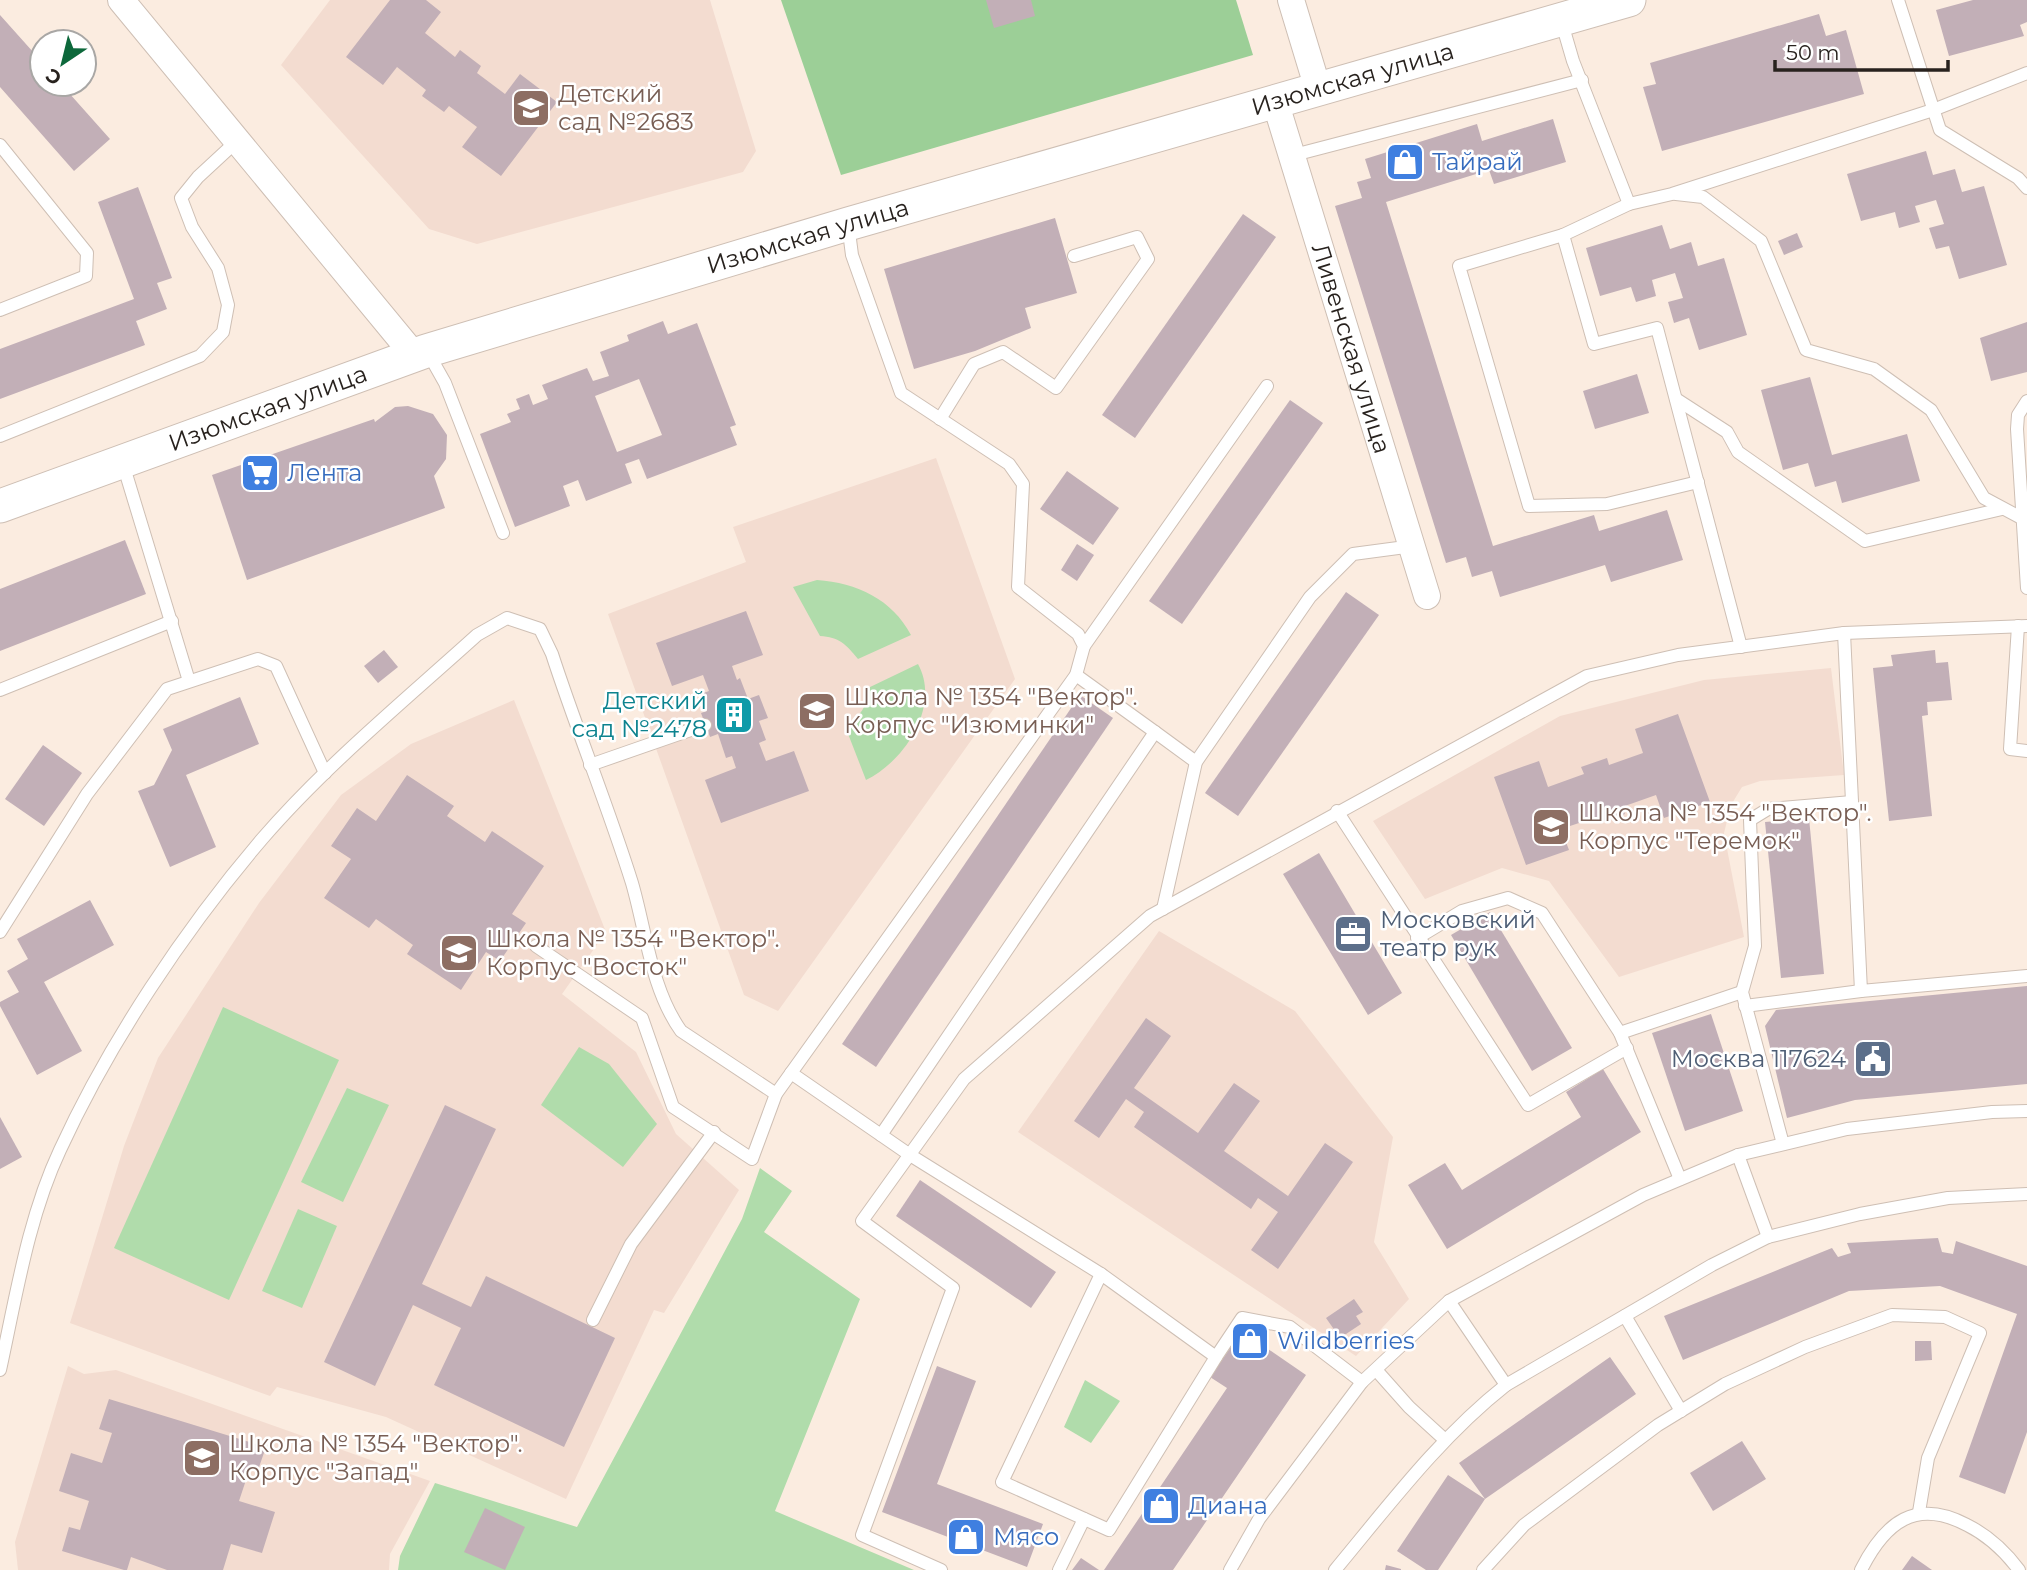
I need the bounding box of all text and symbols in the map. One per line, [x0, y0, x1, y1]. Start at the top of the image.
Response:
north arrow [28, 28, 98, 98]
scale bar [1775, 28, 1948, 72]
street label: Изюмская улица [1248, 36, 1457, 122]
text: 50 m [1786, 40, 1840, 65]
text: С [41, 63, 66, 90]
place label: Детский сад №2683 [558, 79, 694, 136]
school or university icon: Детский сад №2683 [510, 87, 552, 129]
shop icon: Тайрай [1384, 141, 1426, 183]
place label: Тайрай [1432, 147, 1523, 176]
street label: Изюмская улица [703, 192, 912, 280]
street label: Ливенская улица [1306, 240, 1397, 457]
street label: Изюмская улица [164, 359, 371, 458]
supermarket icon: Лента [239, 452, 281, 494]
place label: Лента [287, 458, 362, 487]
place label: Школа № 1354 "Вектор". Корпус "Изюминки" [844, 682, 1138, 739]
place label: Детский сад №2478 [572, 686, 707, 743]
school or university icon: Школа № 1354 "Вектор". Корпус "Изюминки" [796, 690, 838, 732]
building icon: Детский сад №2478 [713, 694, 755, 736]
place label: Школа № 1354 "Вектор". Корпус "Теремок" [1578, 798, 1872, 855]
school or university icon: Школа № 1354 "Вектор". Корпус "Теремок" [1530, 806, 1572, 848]
place label: Московский театр рук [1380, 905, 1536, 962]
office icon: Московский театр рук [1332, 913, 1374, 955]
place label: Школа № 1354 "Вектор". Корпус "Восток" [486, 924, 780, 981]
school or university icon: Школа № 1354 "Вектор". Корпус "Восток" [438, 932, 480, 974]
public building icon: Москва 117624 [1852, 1038, 1894, 1080]
place label: Москва 117624 [1671, 1044, 1846, 1073]
shop icon: Wildberries [1229, 1320, 1271, 1362]
place label: Wildberries [1277, 1326, 1415, 1355]
place label: Школа № 1354 "Вектор". Корпус "Запад" [229, 1429, 523, 1486]
school or university icon: Школа № 1354 "Вектор". Корпус "Запад" [181, 1437, 223, 1479]
shop icon: Диана [1140, 1485, 1182, 1527]
place label: Диана [1188, 1491, 1268, 1520]
shop icon: Мясо [945, 1516, 987, 1558]
place label: Мясо [993, 1522, 1059, 1551]

